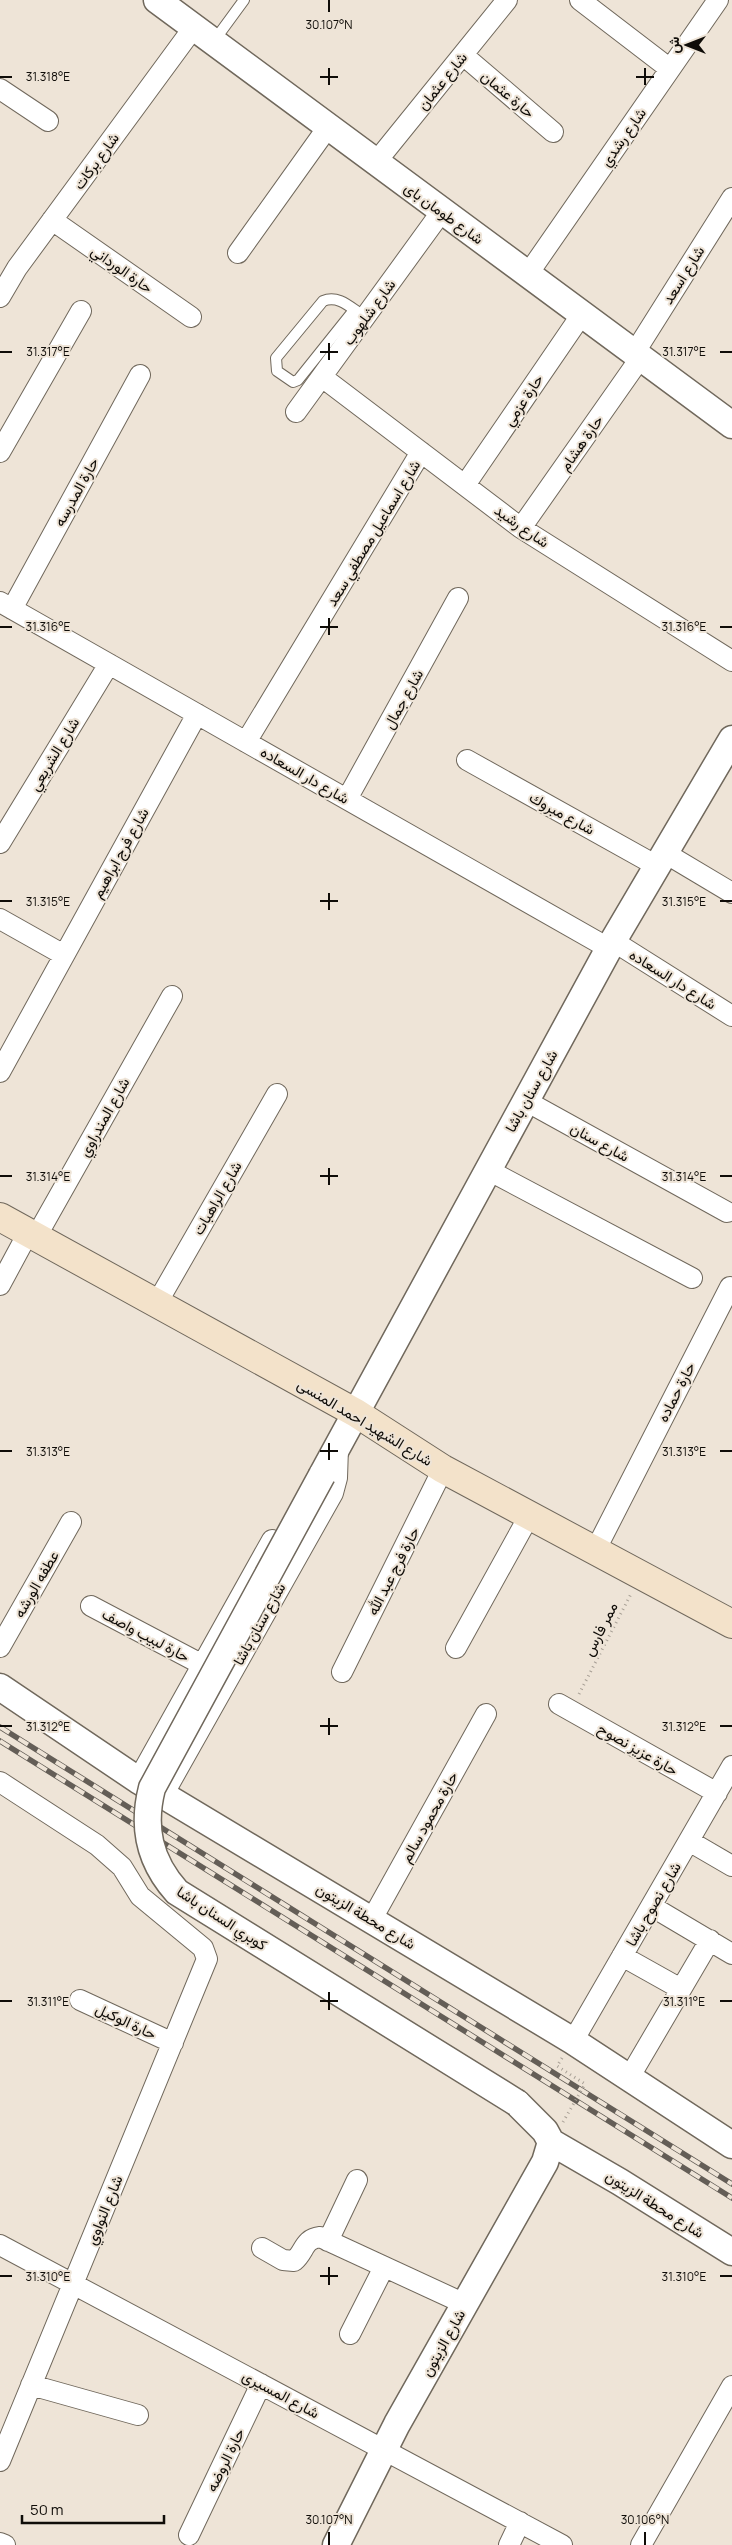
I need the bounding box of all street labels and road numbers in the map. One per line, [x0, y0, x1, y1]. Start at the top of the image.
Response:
street label: شارع عثمان [412, 47, 473, 115]
street label: حارة عثمان [477, 65, 539, 123]
street label: شارع رشدي [595, 103, 654, 172]
street label: شارع بركات [68, 128, 125, 194]
street label: شارع طومان باى [399, 177, 488, 250]
street label: حارة الورداني [85, 240, 157, 300]
street label: شارع اسعد [657, 242, 710, 309]
street label: شارع شلهوب [338, 275, 401, 350]
street label: حارة عزمي [498, 370, 551, 432]
street label: حارة هشام [554, 411, 608, 475]
street label: حارة المدرسه [48, 454, 104, 530]
street label: شارع اسماعيل مصطفي سعد [321, 456, 428, 612]
street label: شارع رشيد [490, 500, 554, 553]
street label: شارع جمال [378, 665, 429, 733]
street label: شارع الشريعي [24, 713, 87, 796]
street label: شارع دار السعاده [256, 741, 353, 810]
street label: شارع مبروك [525, 786, 599, 841]
street label: شارع فرج ابراهيم [86, 804, 154, 902]
street label: شارع دار السعاده [625, 944, 721, 1015]
street label: شارع سنان باشا [500, 1046, 563, 1136]
street label: شارع المندراوي [74, 1074, 137, 1162]
street label: شارع سنان [566, 1117, 633, 1168]
street label: شارع الراهبات [187, 1157, 248, 1239]
street label: حارة حماده [652, 1358, 700, 1426]
street label: شارع الشهيد احمد المنسى [293, 1373, 437, 1472]
street label: حارة فرج عبد الله [362, 1523, 425, 1619]
street label: عطفه الورشه [8, 1546, 64, 1621]
street label: شارع سنان باشا [228, 1579, 291, 1669]
street label: ممر فارس [578, 1598, 622, 1660]
street label: حارة لبيب واصف [98, 1603, 194, 1667]
street label: حارة عزيز نصوح [594, 1718, 682, 1781]
street label: حارة محمود سالم [395, 1768, 463, 1866]
street label: شارع نصوح باشا [620, 1858, 687, 1951]
street label: شارع محطة الزيتون [312, 1878, 420, 1955]
street label: كوبري السنان باشا [171, 1881, 272, 1958]
street label: حارة الوكيل [92, 1998, 160, 2044]
street label: شارع محطة الزيتون [601, 2165, 709, 2244]
street label: شارع النواوي [81, 2172, 130, 2249]
street label: شارع الزيتون [416, 2306, 471, 2381]
street label: شارع المسيرى [238, 2365, 323, 2424]
street label: حارة الروضه [201, 2425, 249, 2495]

